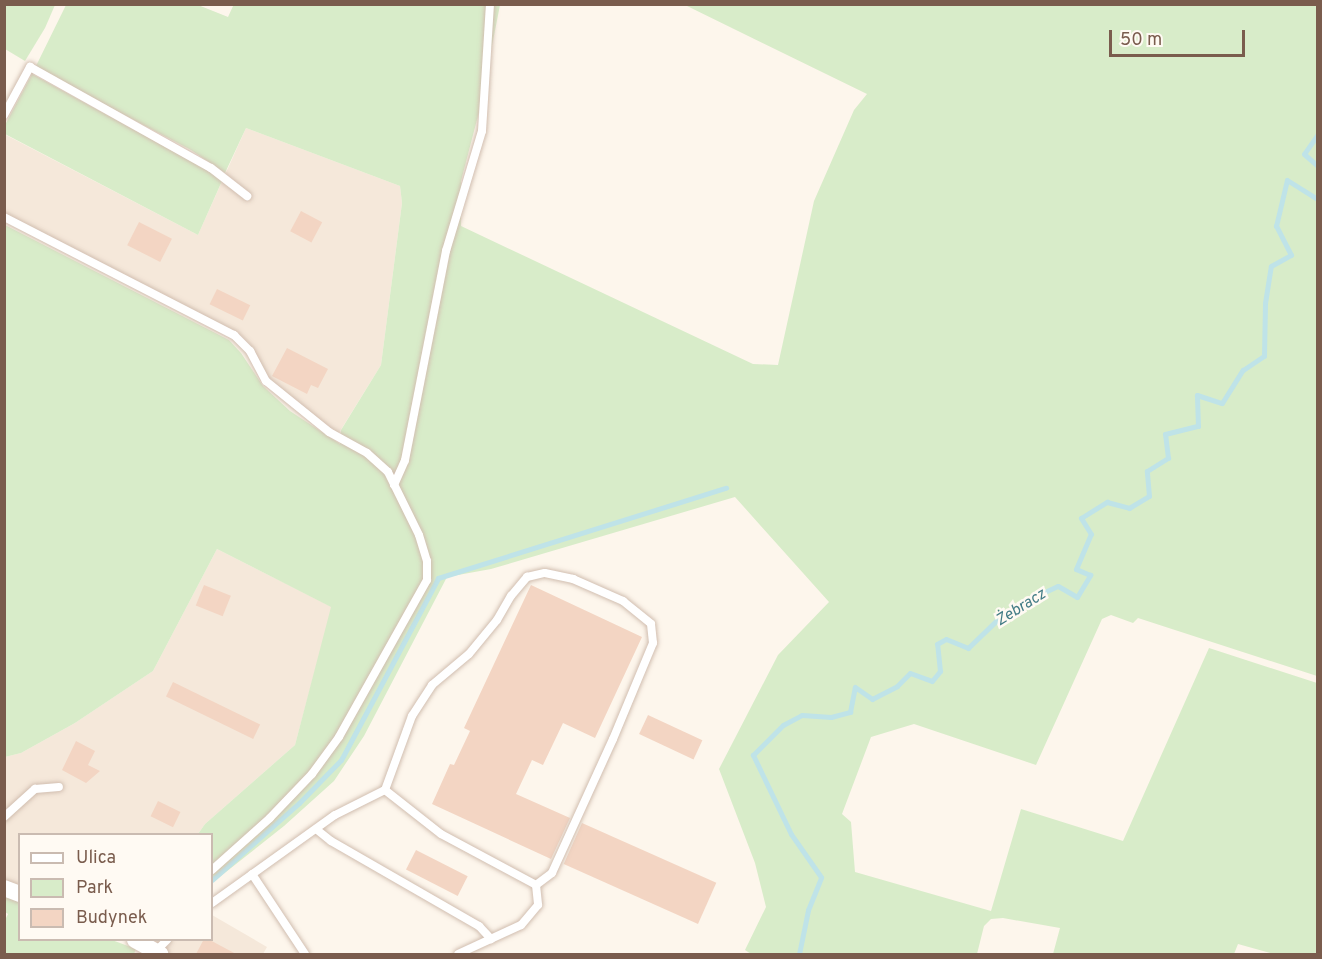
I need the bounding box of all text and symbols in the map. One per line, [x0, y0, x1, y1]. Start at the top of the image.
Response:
scale bar [1112, 18, 1248, 56]
text: 50 m [1120, 29, 1162, 52]
water label: Żebracz [992, 585, 1050, 631]
legend [18, 833, 213, 941]
text: Ulica [76, 847, 116, 870]
text: Park [76, 877, 113, 900]
text: Budynek [76, 907, 147, 930]

